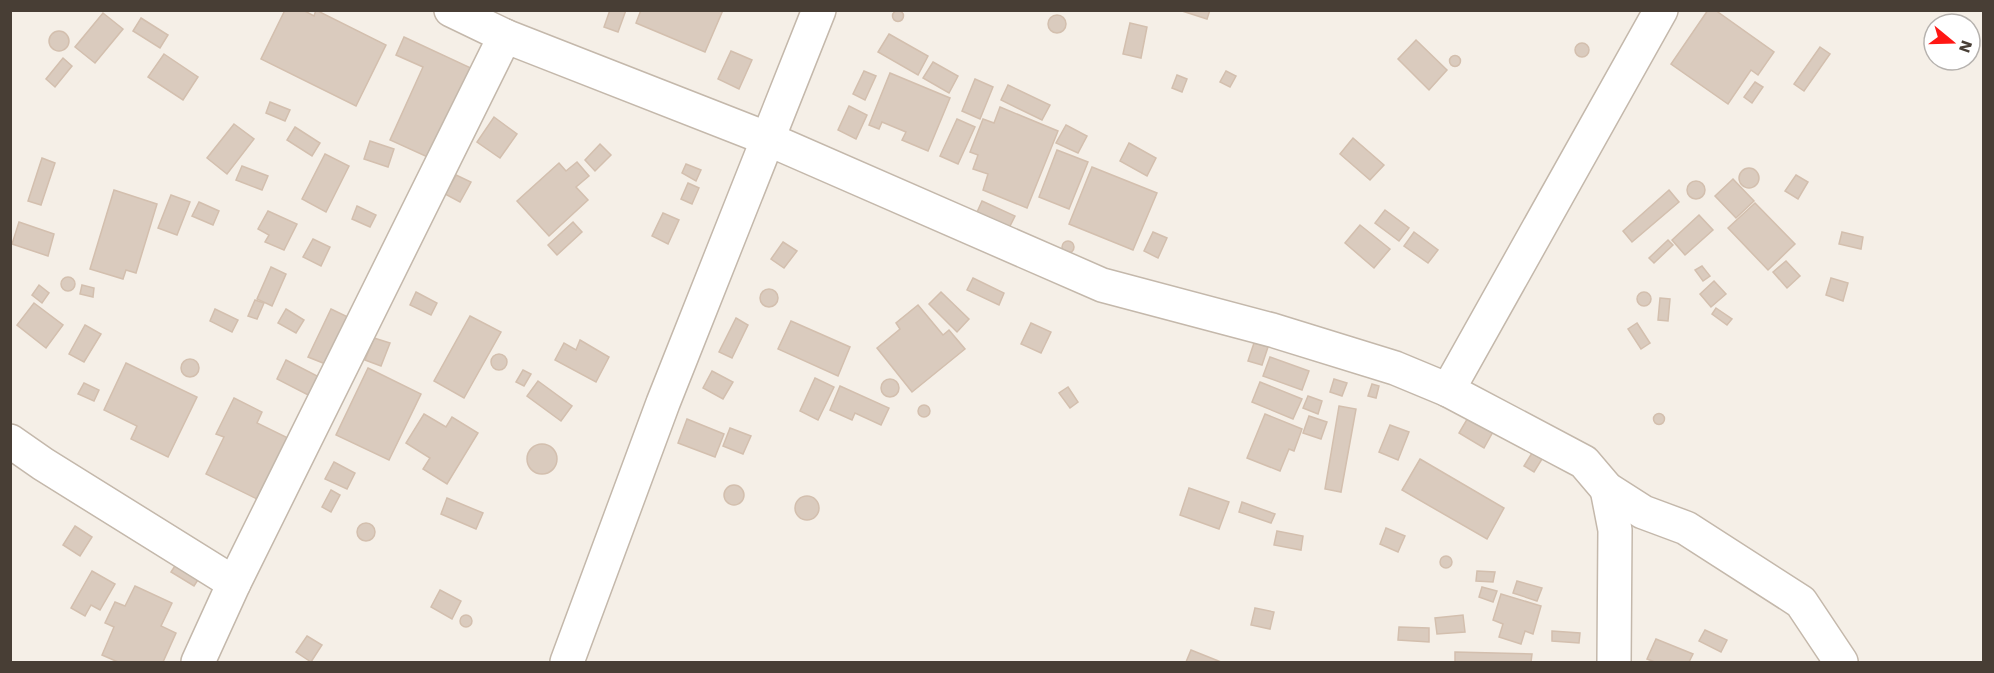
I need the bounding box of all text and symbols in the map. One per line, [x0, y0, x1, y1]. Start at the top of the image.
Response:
north arrow [1922, 12, 1982, 72]
text: N [1955, 38, 1977, 55]

